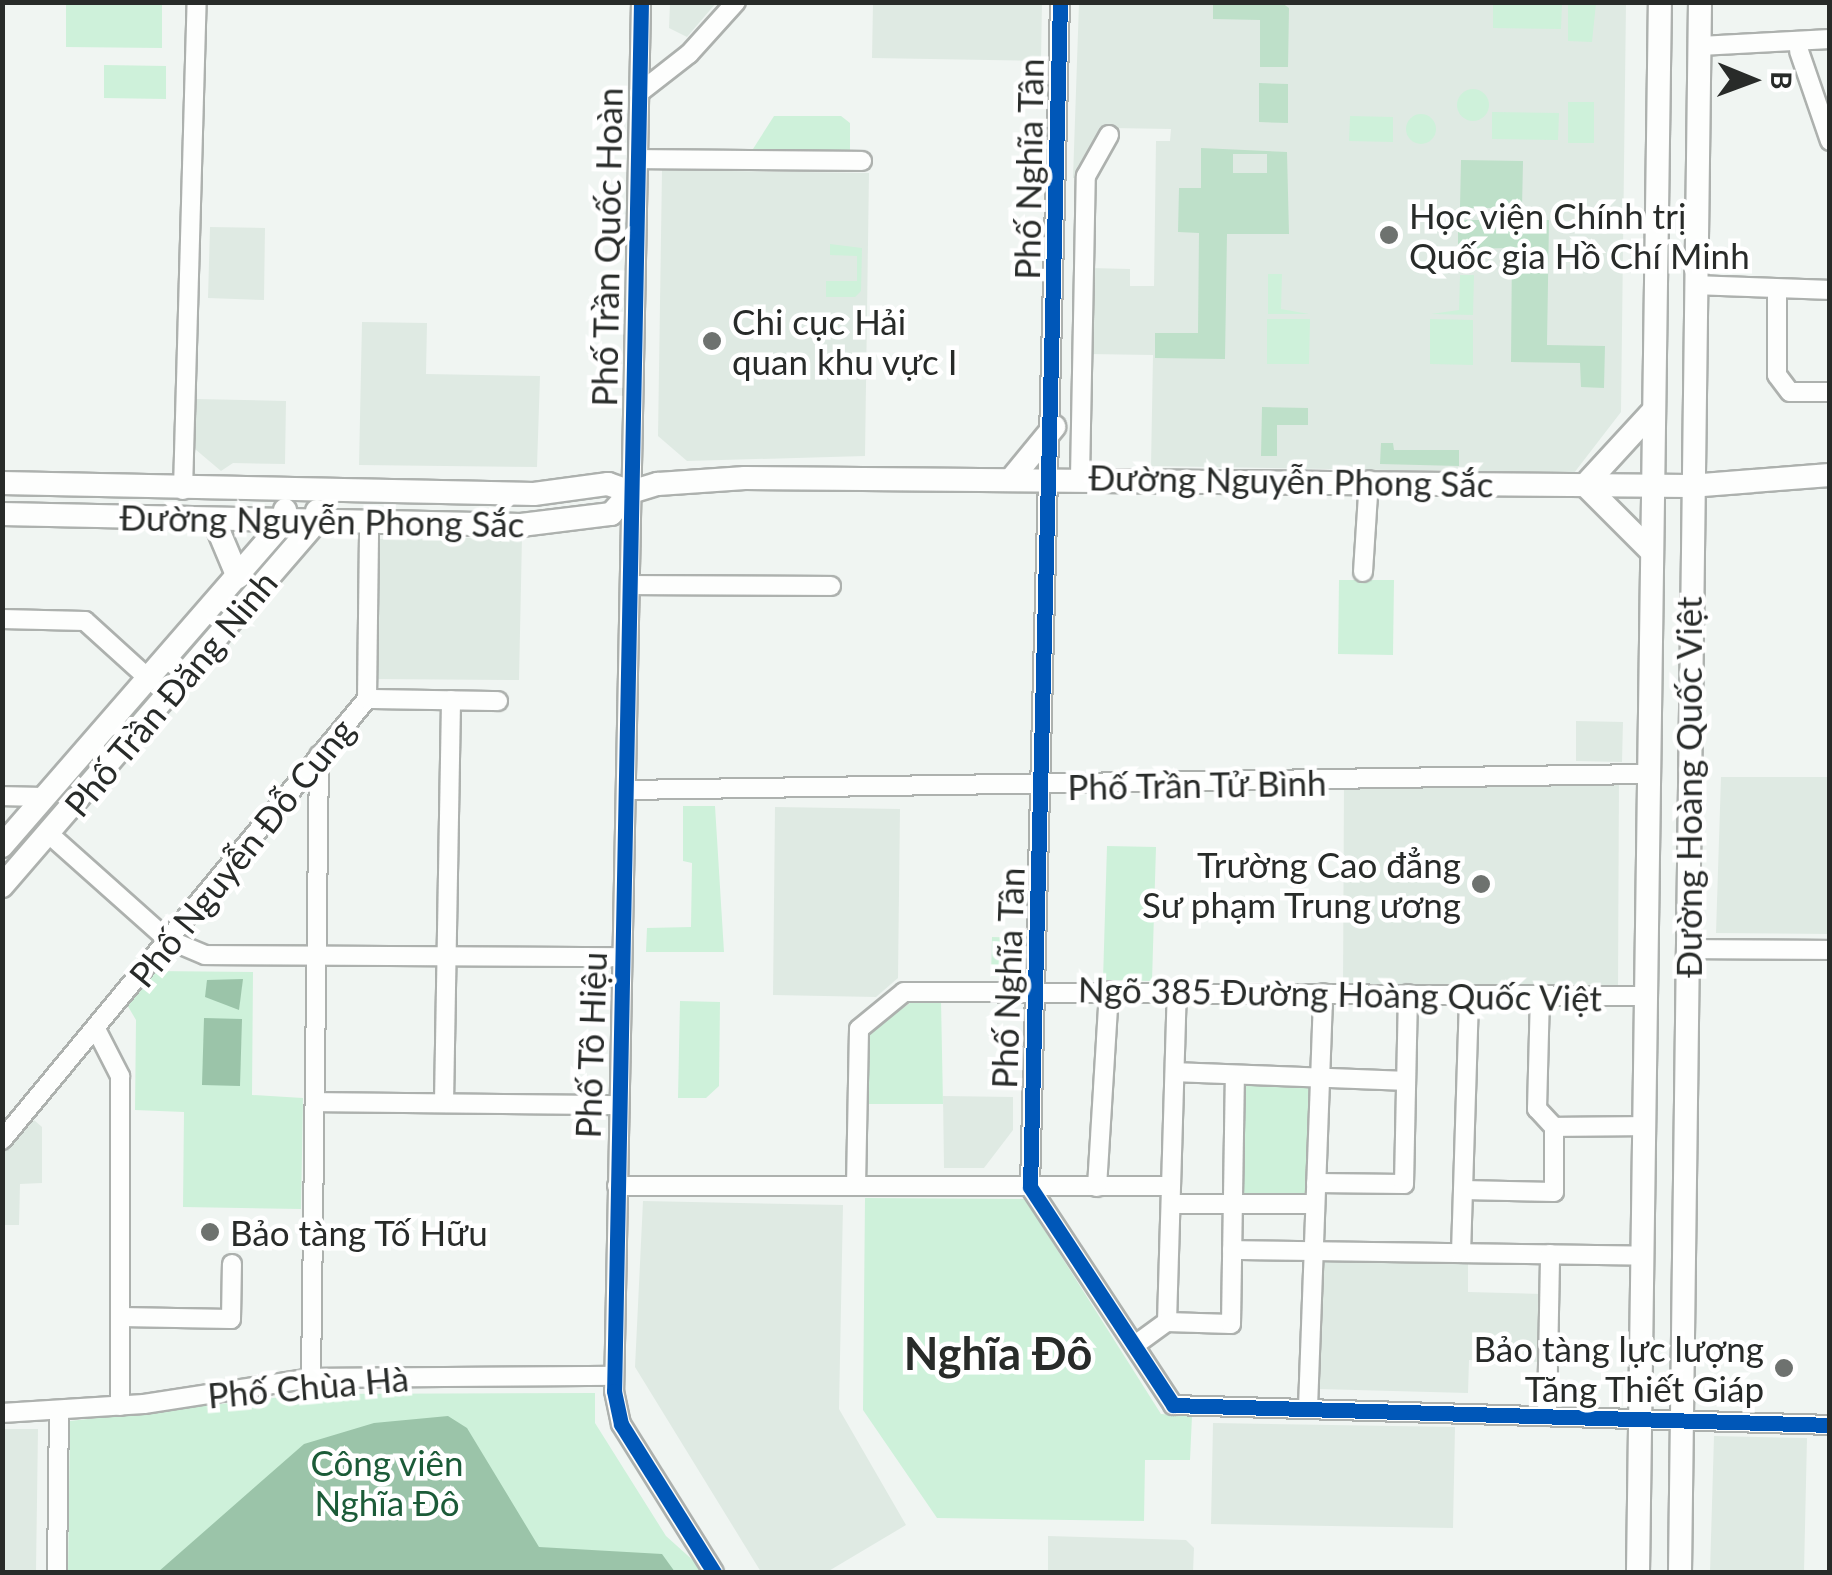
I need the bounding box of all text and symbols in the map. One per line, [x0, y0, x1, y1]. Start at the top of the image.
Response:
north arrow [1702, 30, 1802, 130]
street label: Phố Nghĩa Tân [1005, 58, 1051, 280]
text: B [1765, 71, 1799, 90]
street label: Phố Trần Quốc Hoàn [582, 87, 630, 407]
place label: Học viện Chính trị Quốc gia Hồ Chí Minh [1409, 194, 1750, 276]
marker: Học viện Chính trị Quốc gia Hồ Chí Minh [1378, 224, 1400, 246]
place label: Chi cục Hải quan khu vực I [732, 300, 958, 382]
marker: Chi cục Hải quan khu vực I [701, 330, 723, 352]
street label: Đường Nguyễn Phong Sắc [1088, 455, 1494, 505]
street label: Đường Nguyễn Phong Sắc [119, 495, 525, 545]
street label: Phố Trần Đăng Ninh [55, 561, 285, 825]
street label: Đường Hoàng Quốc Việt [1667, 596, 1709, 978]
street label: Phố Nguyễn Đỗ Cung [120, 709, 362, 995]
street label: Phố Trần Tử Bình [1066, 761, 1328, 807]
place label: Trường Cao đẳng Sư phạm Trung ương [1140, 843, 1461, 925]
street label: Phố Nghĩa Tân [982, 866, 1032, 1090]
marker: Trường Cao đẳng Sư phạm Trung ương [1470, 873, 1492, 895]
street label: Phố Tô Hiệu [566, 951, 614, 1139]
street label: Ngõ 385 Đường Hoàng Quốc Việt [1077, 967, 1603, 1019]
place label: Bảo tàng Tố Hữu [230, 1211, 489, 1253]
marker: Bảo tàng Tố Hữu [199, 1221, 221, 1243]
district label: Nghĩa Đô [904, 1327, 1092, 1381]
place label: Bảo tàng lực lượng Tăng Thiết Giáp [1473, 1327, 1764, 1409]
street label: Phố Chùa Hà [206, 1356, 410, 1416]
marker: Bảo tàng lực lượng Tăng Thiết Giáp [1773, 1357, 1795, 1379]
park label: Công viên Nghĩa Đô [310, 1441, 464, 1523]

